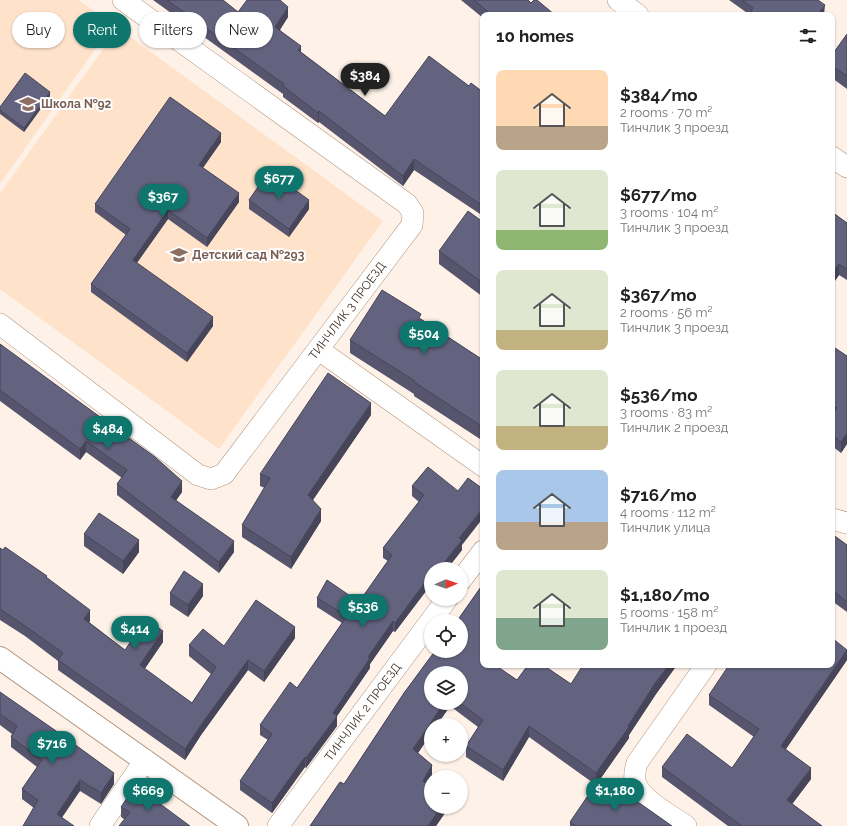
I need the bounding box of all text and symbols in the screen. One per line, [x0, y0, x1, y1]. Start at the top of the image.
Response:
chip: Buy [12, 12, 65, 48]
chip: Rent [73, 12, 131, 48]
chip: Filters [139, 12, 207, 48]
chip: New [215, 12, 273, 48]
icon: filters [797, 25, 819, 47]
text: 10 homes [496, 26, 574, 46]
pin: $384 [341, 63, 389, 97]
text: $384 [350, 68, 380, 83]
text: $384/mo [620, 85, 698, 105]
icon: home [528, 86, 576, 134]
school or university icon: Школа №92 [18, 94, 38, 114]
place label: Школа №92 [41, 97, 112, 111]
text: 2 rooms · 70 m² [620, 105, 712, 120]
text: Тинчлик 3 проезд [620, 120, 729, 135]
pin: $677 [255, 166, 303, 200]
text: $677 [264, 171, 294, 186]
pin: $367 [139, 184, 187, 218]
text: $677/mo [620, 185, 697, 205]
icon: home [528, 186, 576, 234]
text: $367 [148, 189, 178, 204]
text: 3 rooms · 104 m² [620, 205, 718, 220]
text: Тинчлик 3 проезд [620, 220, 729, 235]
school or university icon: Детский сад №293 [169, 245, 189, 265]
place label: Детский сад №293 [192, 248, 305, 262]
street label: ТИНЧЛИК 3 ПРОЕЗД [306, 259, 389, 362]
text: $367/mo [620, 285, 697, 305]
icon: home [528, 286, 576, 334]
text: 2 rooms · 56 m² [620, 305, 712, 320]
text: Тинчлик 3 проезд [620, 320, 729, 335]
pin: $504 [400, 321, 448, 355]
text: $504 [409, 326, 439, 341]
text: $536/mo [620, 385, 697, 405]
icon: home [528, 386, 576, 434]
text: 3 rooms · 83 m² [620, 405, 712, 420]
pin: $484 [84, 416, 132, 450]
text: Тинчлик 2 проезд [620, 420, 728, 435]
text: $484 [93, 421, 123, 436]
text: $716/mo [620, 485, 696, 505]
icon: home [528, 486, 576, 534]
text: 4 rooms · 112 m² [620, 505, 716, 520]
text: Тинчлик улица [620, 520, 710, 535]
north arrow [424, 562, 468, 606]
map controls [424, 562, 468, 814]
text: $1,180/mo [620, 585, 710, 605]
icon: home [528, 586, 576, 634]
pin: $536 [339, 594, 387, 628]
text: $536 [348, 599, 378, 614]
text: 5 rooms · 158 m² [620, 605, 718, 620]
button: locate [424, 614, 468, 658]
pin: $414 [111, 616, 159, 650]
text: Тинчлик 1 проезд [620, 620, 727, 635]
text: $414 [120, 621, 150, 636]
street label: ТИНЧЛИК 2 ПРОЕЗД [322, 660, 404, 764]
button: layers [424, 666, 468, 710]
button: + [424, 718, 468, 762]
pin: $716 [28, 731, 76, 765]
text: $716 [37, 736, 67, 751]
button: − [424, 770, 468, 814]
pin: $669 [124, 778, 172, 812]
pin: $1,180 [582, 778, 648, 812]
text: $669 [132, 783, 164, 798]
text: $1,180 [595, 783, 635, 798]

